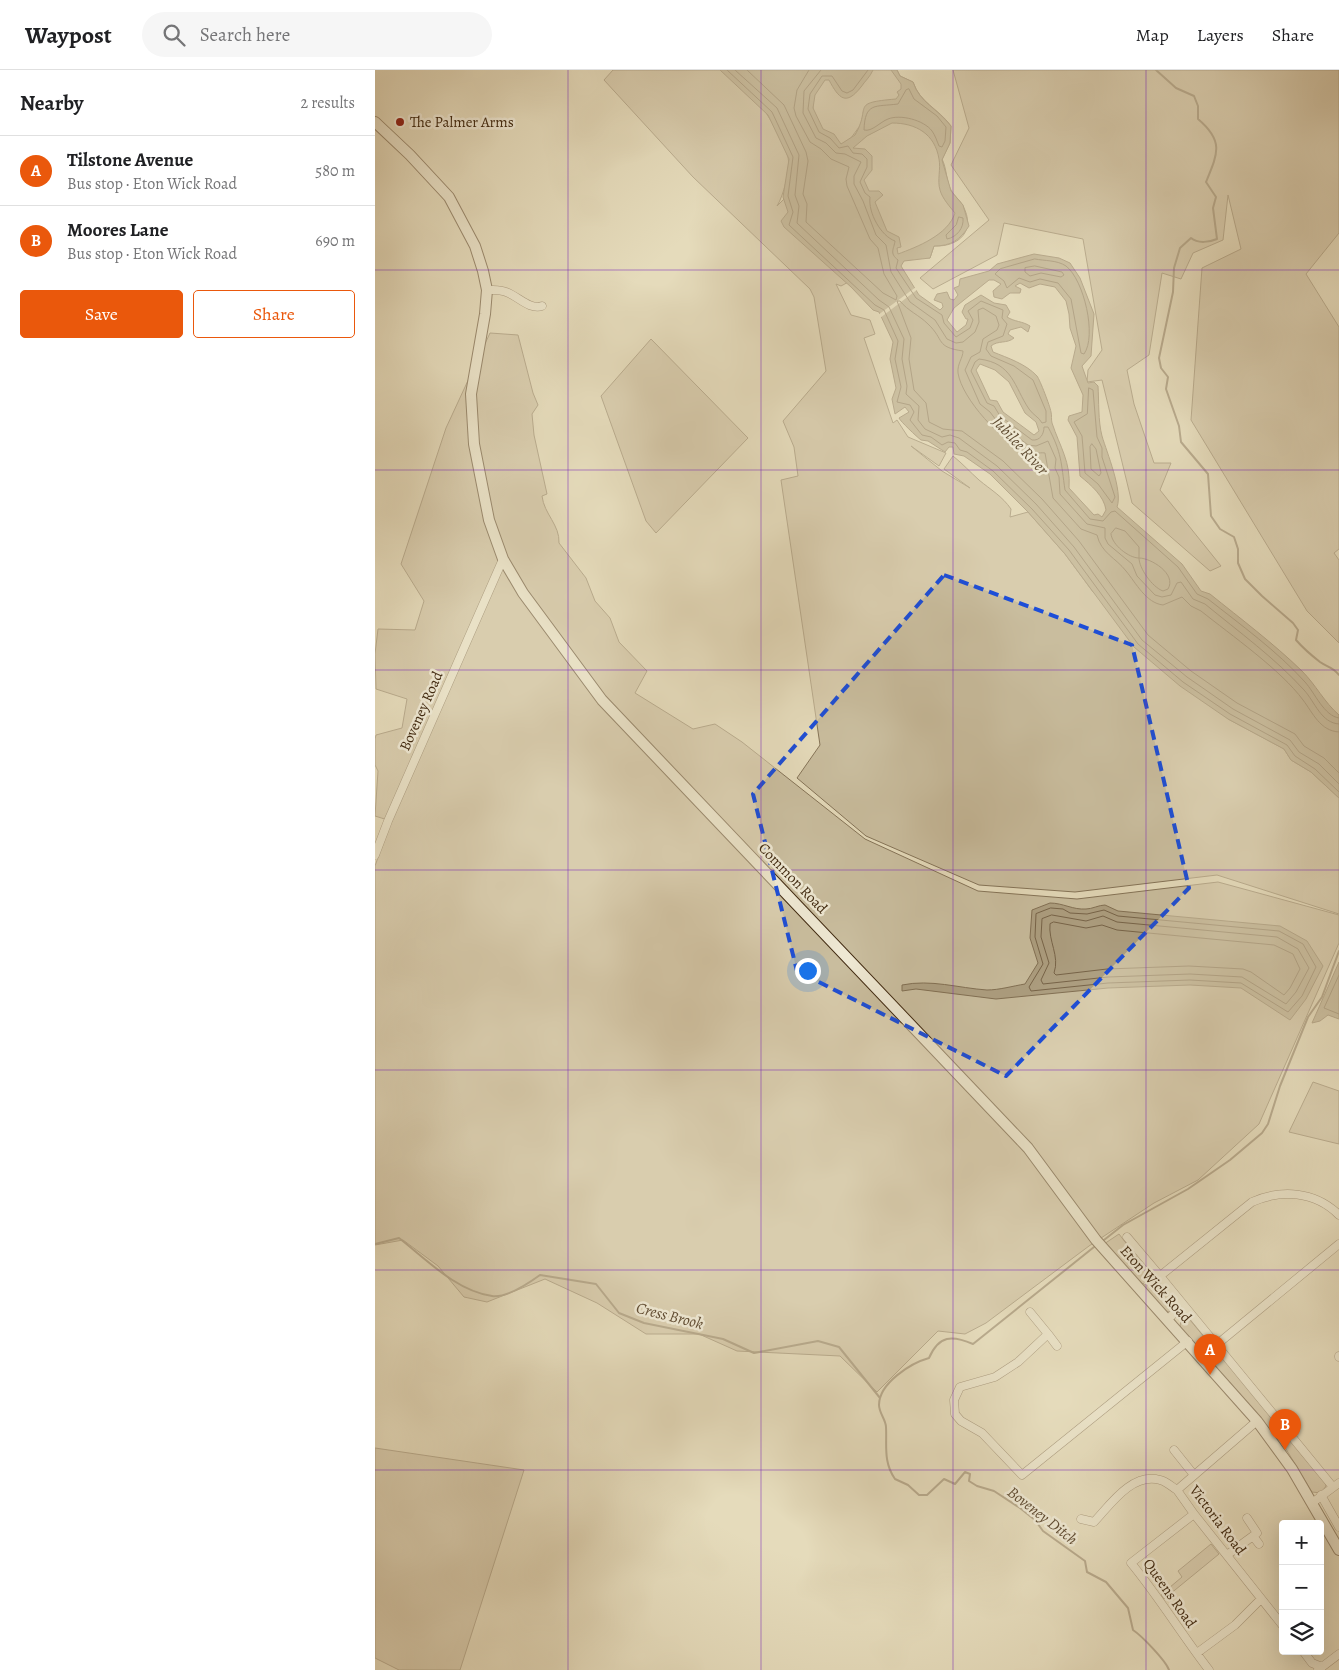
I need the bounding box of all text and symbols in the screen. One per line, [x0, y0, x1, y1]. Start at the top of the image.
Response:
search box [142, 12, 492, 57]
text: Waypost [25, 19, 112, 51]
icon: search [160, 21, 188, 49]
text: Search here [200, 22, 290, 48]
text: Map [1136, 23, 1169, 47]
text: Layers [1197, 23, 1244, 47]
text: Share [1272, 23, 1314, 47]
text: Nearby [20, 89, 83, 117]
text: 2 results [300, 92, 355, 114]
place label: The Palmer Arms [410, 112, 514, 132]
marker: The Palmer Arms [394, 116, 406, 128]
text: Tilstone Avenue [67, 147, 193, 173]
text: A [31, 160, 41, 182]
text: 580 m [315, 160, 355, 182]
text: Bus stop · Eton Wick Road [67, 173, 237, 195]
text: Moores Lane [67, 217, 168, 243]
text: B [31, 230, 41, 252]
text: 690 m [315, 230, 355, 252]
text: Bus stop · Eton Wick Road [67, 243, 237, 265]
button: Save [20, 290, 183, 338]
button: Share [193, 290, 355, 338]
water label: Jubilee River [987, 411, 1054, 480]
street label: Boveney Road [395, 667, 448, 754]
street label: Common Road [754, 838, 833, 918]
your location [795, 958, 821, 984]
street label: Eton Wick Road [1116, 1241, 1197, 1328]
water label: Cress Brook [634, 1297, 706, 1335]
pin: A [1194, 1334, 1226, 1375]
pin: B [1269, 1409, 1301, 1450]
street label: Victoria Road [1185, 1480, 1251, 1560]
water label: Boveney Ditch [1003, 1481, 1082, 1550]
map controls [1279, 1520, 1324, 1655]
button: + [1279, 1520, 1324, 1565]
street label: Queens Road [1139, 1554, 1202, 1632]
button: − [1279, 1565, 1324, 1610]
button: layers [1279, 1610, 1324, 1655]

